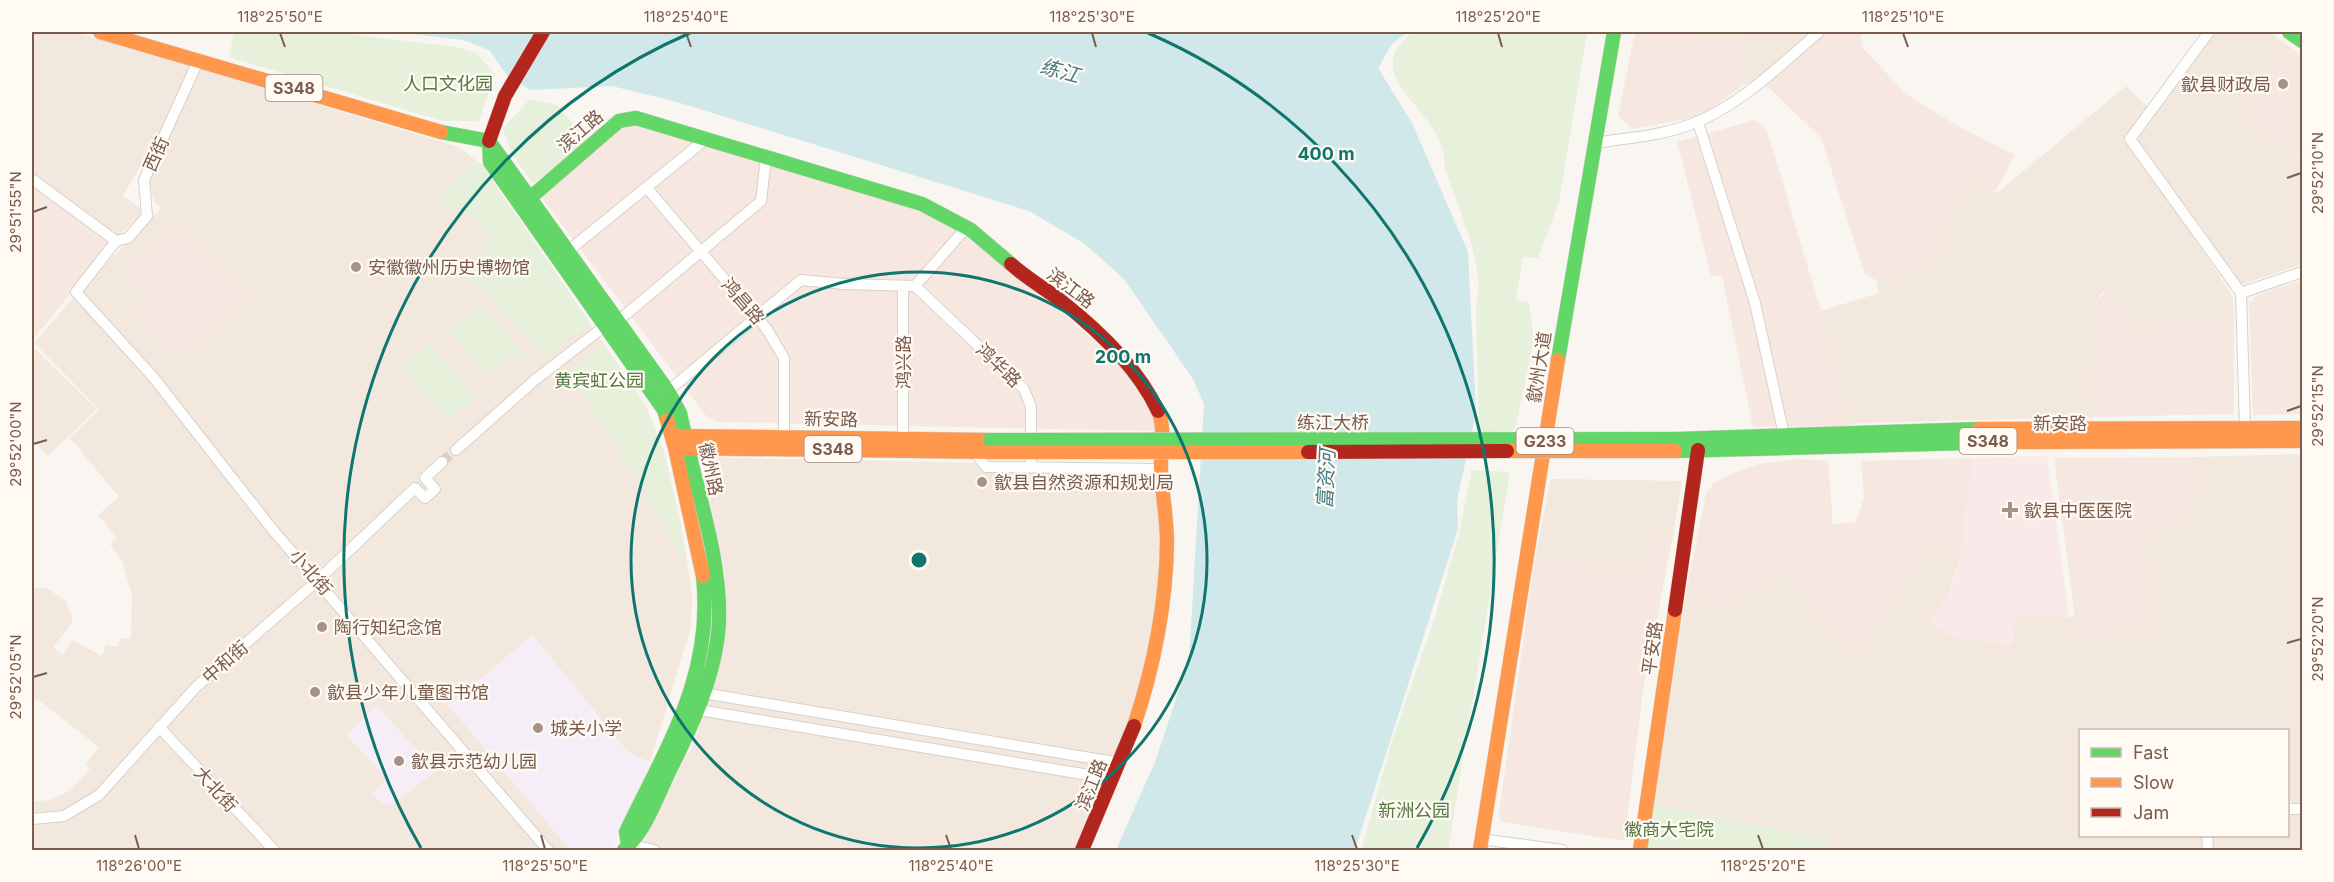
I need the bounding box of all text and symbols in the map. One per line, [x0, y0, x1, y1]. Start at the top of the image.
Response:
text: 118°25'50"E [237, 7, 323, 26]
text: 118°25'40"E [643, 7, 729, 26]
text: 118°25'30"E [1049, 7, 1135, 26]
text: 118°25'20"E [1455, 7, 1541, 26]
text: 118°25'10"E [1862, 7, 1944, 26]
water label: 练江 [1038, 54, 1084, 88]
park label: 人口文化园 [403, 73, 493, 94]
place label: 歙县财政局 [2181, 74, 2271, 95]
road number: S348 [266, 75, 322, 101]
marker: 歙县财政局 [2276, 77, 2290, 91]
street label: 滨江路 [553, 105, 607, 157]
text: 29°52'10"N [2308, 132, 2327, 214]
street label: 西街 [139, 133, 173, 175]
text: 400 m [1297, 143, 1355, 164]
text: 29°51'55"N [6, 171, 25, 253]
place label: 安徽徽州历史博物馆 [368, 257, 530, 278]
marker: 安徽徽州历史博物馆 [349, 260, 363, 274]
street label: 滨江路 [1043, 263, 1099, 313]
street label: 鸿昌路 [717, 274, 769, 328]
street label: 歙州大道 [1523, 330, 1555, 404]
street label: 鸿兴路 [893, 335, 914, 389]
street label: 鸿华路 [972, 339, 1026, 391]
text: 200 m [1095, 346, 1151, 367]
text: 29°52'15"N [2308, 365, 2327, 447]
park label: 黄宾虹公园 [554, 370, 644, 391]
text: 29°52'00"N [6, 401, 25, 487]
street label: 新安路 [804, 408, 858, 430]
street label: 练江大桥 [1297, 412, 1369, 433]
street label: 新安路 [2033, 413, 2087, 434]
road number: G233 [1516, 428, 1574, 454]
road number: S348 [1960, 428, 2016, 454]
road number: S348 [804, 436, 862, 462]
street label: 徽州路 [695, 440, 727, 498]
water label: 富资河 [1312, 444, 1340, 510]
place label: 歙县自然资源和规划局 [994, 472, 1174, 493]
marker: 歙县自然资源和规划局 [975, 475, 989, 489]
place label: 歙县中医医院 [2024, 500, 2132, 521]
marker: 歙县中医医院 [2001, 501, 2019, 519]
street label: 小北街 [285, 545, 337, 599]
centre of rings [909, 550, 929, 570]
text: 29°52'20"N [2308, 597, 2327, 681]
place label: 陶行知纪念馆 [334, 617, 442, 638]
marker: 陶行知纪念馆 [315, 620, 329, 634]
street label: 平安路 [1638, 620, 1666, 676]
text: 29°52'05"N [6, 635, 25, 719]
street label: 中和街 [198, 636, 252, 688]
place label: 歙县少年儿童图书馆 [327, 682, 489, 703]
marker: 歙县少年儿童图书馆 [308, 685, 322, 699]
place label: 城关小学 [550, 718, 622, 739]
marker: 城关小学 [531, 721, 545, 735]
legend [2079, 729, 2289, 837]
text: Fast [2133, 742, 2169, 763]
place label: 歙县示范幼儿园 [411, 751, 537, 772]
marker: 歙县示范幼儿园 [392, 754, 406, 768]
street label: 滨江路 [1071, 756, 1111, 814]
street label: 大北街 [190, 762, 242, 816]
text: Slow [2133, 772, 2174, 793]
park label: 新洲公园 [1378, 800, 1450, 821]
text: Jam [2133, 802, 2169, 823]
park label: 徽商大宅院 [1624, 819, 1714, 840]
text: 118°26'00"E [96, 856, 182, 875]
text: 118°25'50"E [502, 856, 588, 875]
text: 118°25'40"E [908, 856, 994, 875]
text: 118°25'30"E [1314, 856, 1400, 875]
text: 118°25'20"E [1720, 856, 1806, 875]

